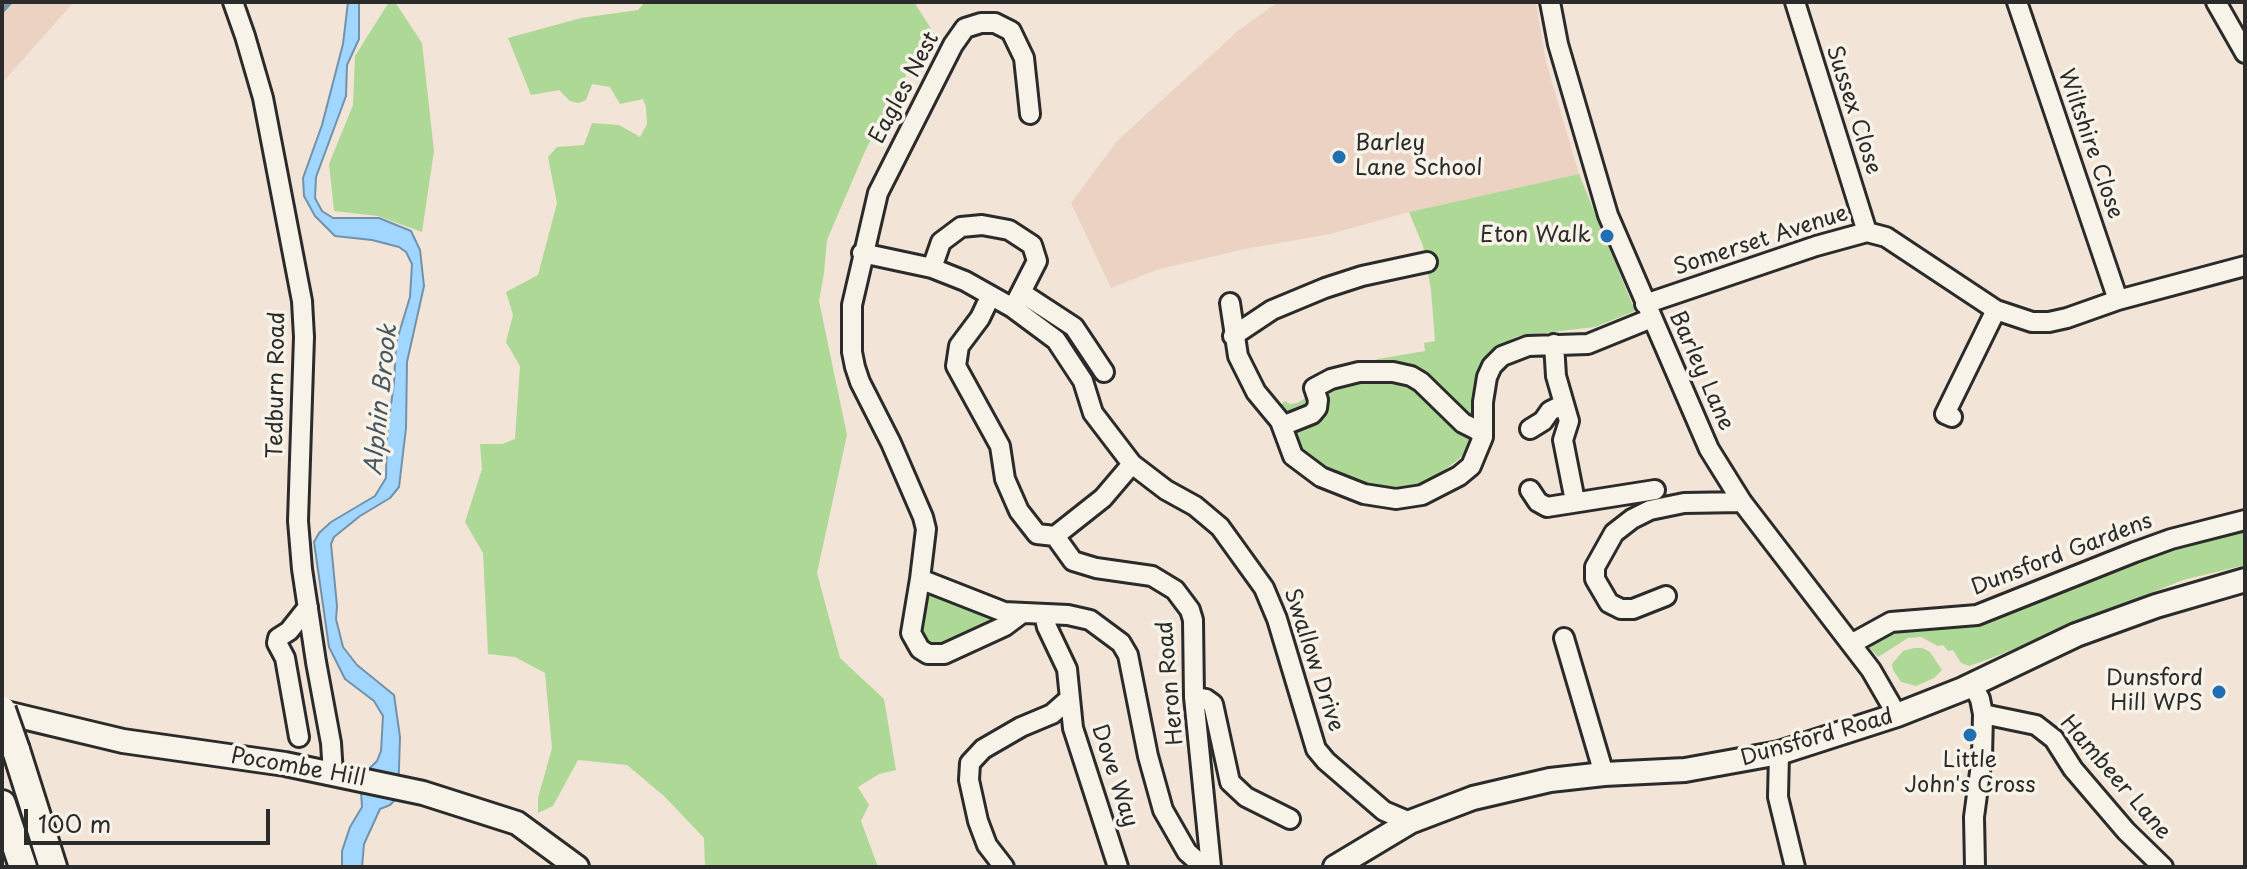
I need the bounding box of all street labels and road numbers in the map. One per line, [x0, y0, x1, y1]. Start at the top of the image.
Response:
street label: Eagles Nest [865, 28, 945, 148]
street label: Sussex Close [1820, 42, 1886, 178]
street label: Wiltshire Close [2052, 66, 2128, 222]
street label: Somerset Avenue [1671, 200, 1851, 282]
street label: Barley Lane [1663, 307, 1739, 435]
street label: Tedburn Road [263, 311, 291, 459]
street label: Dunsford Gardens [1968, 508, 2156, 602]
street label: Swallow Drive [1277, 585, 1349, 735]
street label: Heron Road [1152, 620, 1190, 746]
street label: Dunsford Road [1738, 704, 1896, 772]
street label: Hambeer Lane [2054, 710, 2176, 846]
street label: Dove Way [1085, 721, 1143, 831]
street label: Pocombe Hill [229, 743, 367, 793]

